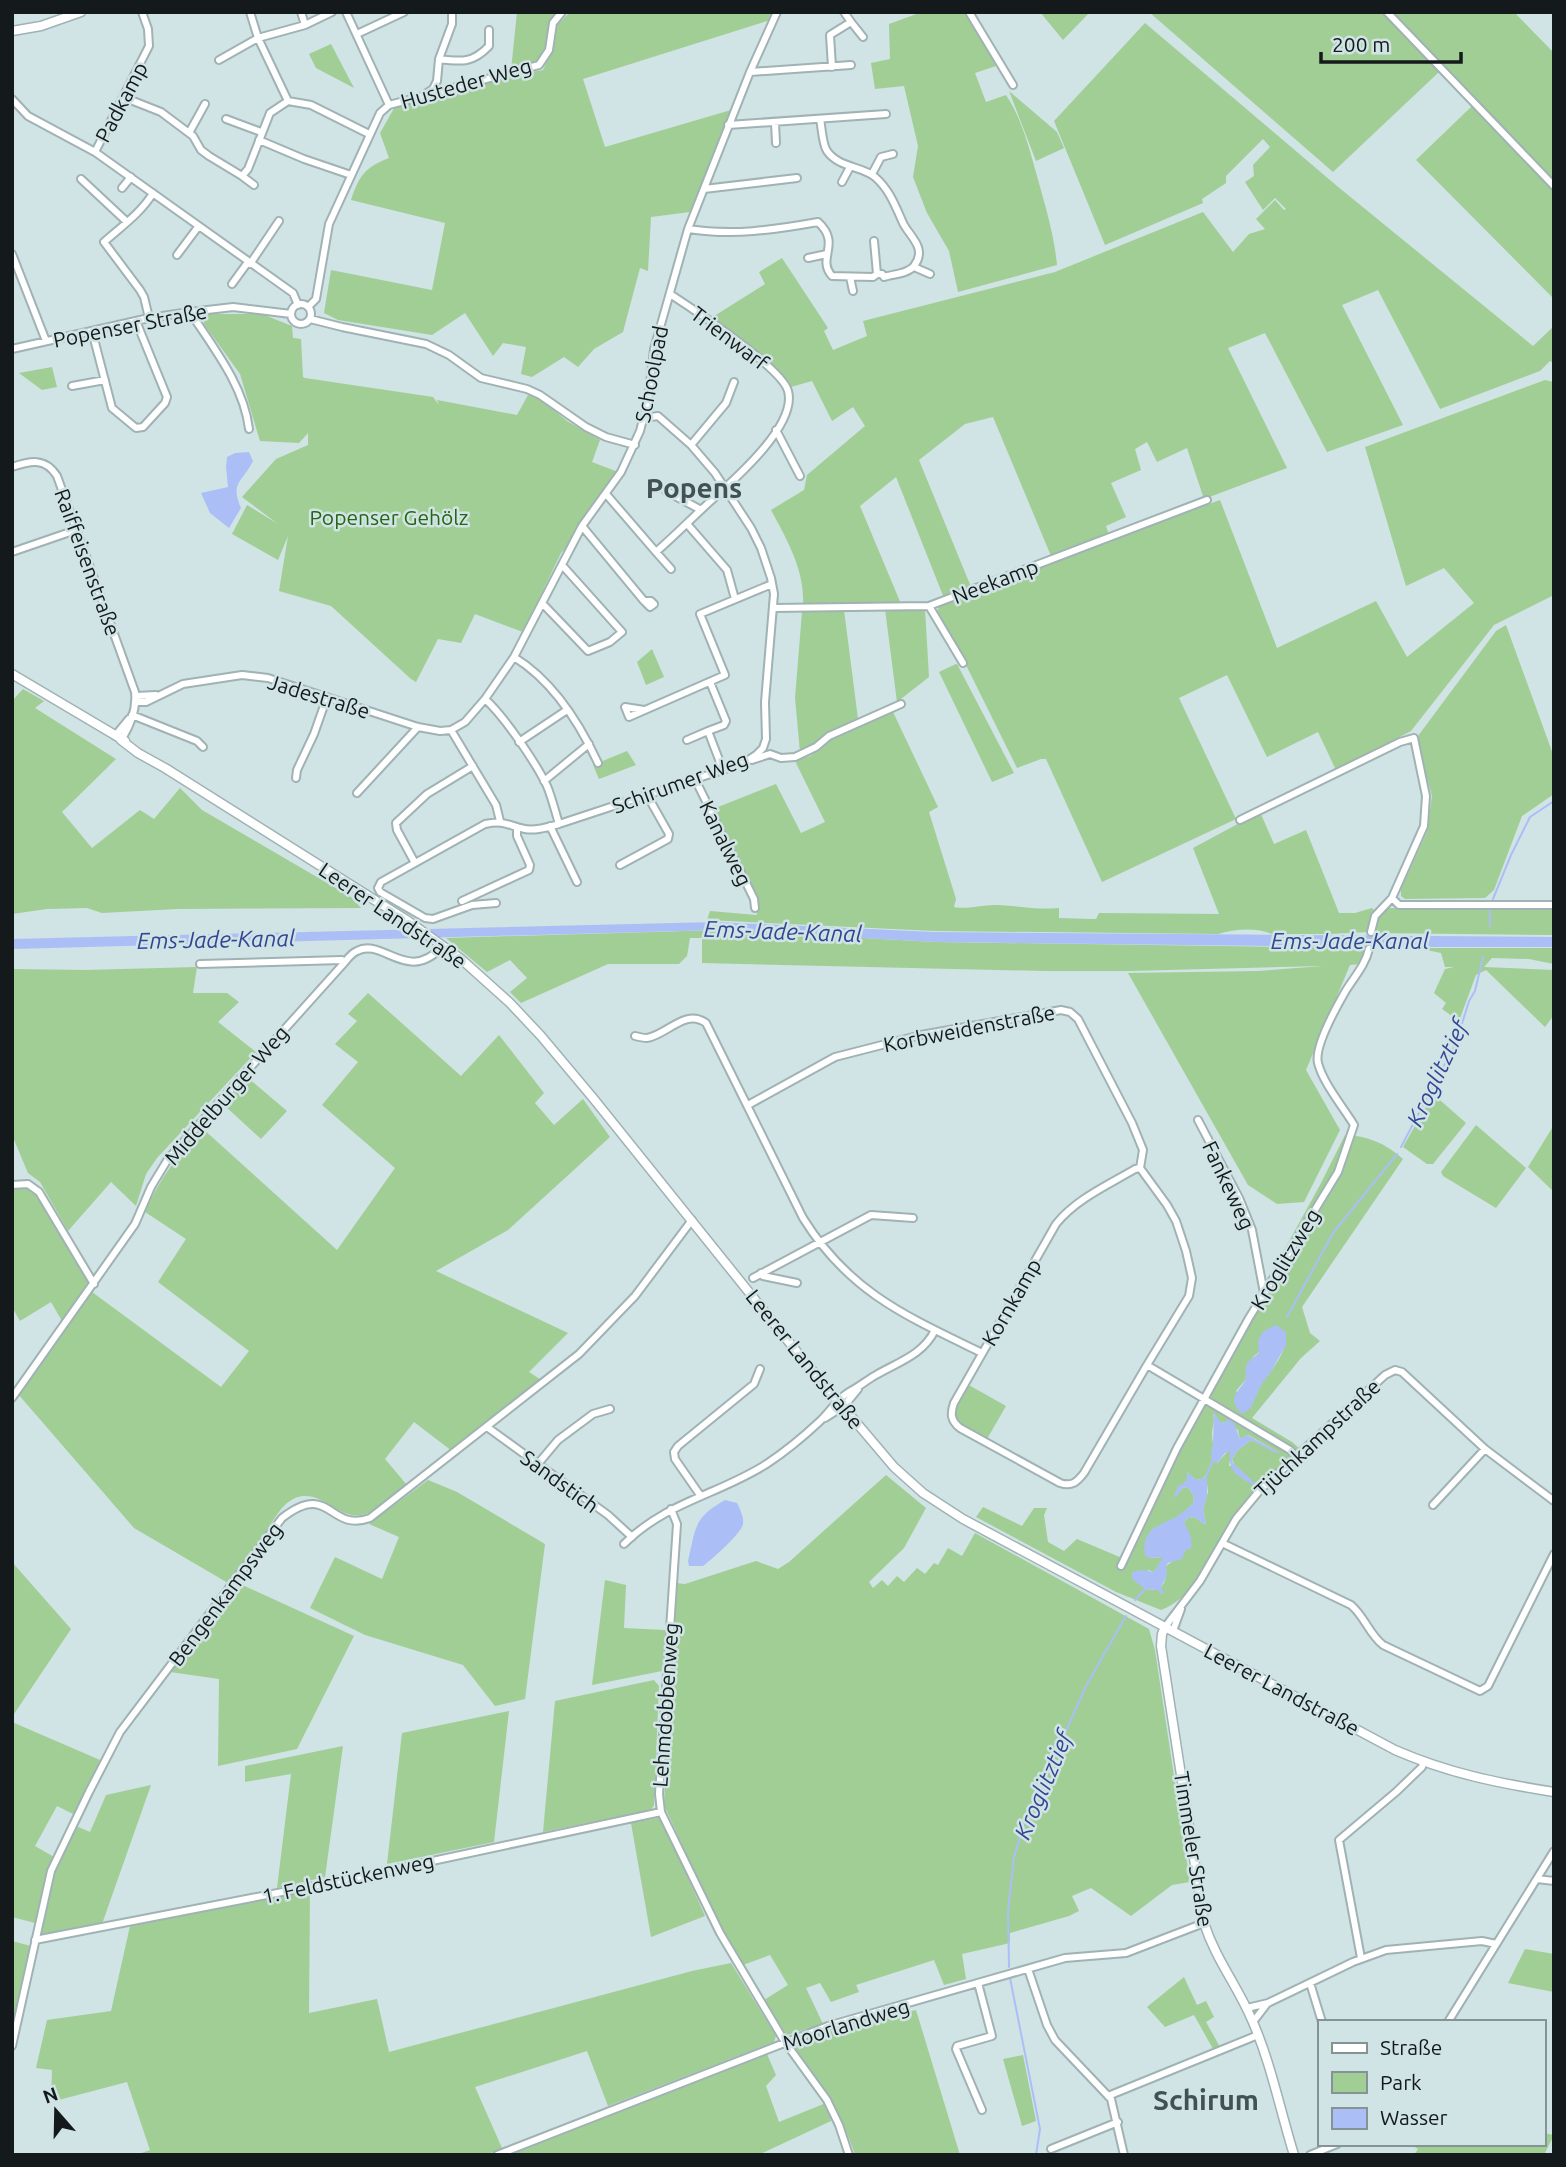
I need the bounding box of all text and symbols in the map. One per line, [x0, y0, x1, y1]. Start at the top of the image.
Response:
scale bar [1321, 21, 1461, 65]
text: 200 m [1332, 32, 1390, 56]
street label: Husteder Weg [398, 53, 534, 113]
street label: Padkamp [90, 58, 152, 146]
street label: Popenser Straße [51, 298, 209, 352]
street label: Trienwarf [687, 301, 774, 375]
street label: Schoolpad [630, 324, 672, 424]
district label: Popens [646, 472, 742, 503]
street label: Raiffeisenstraße [50, 485, 126, 639]
park label: Popenser Gehölz [310, 505, 468, 529]
street label: Neekamp [949, 554, 1041, 608]
street label: Jadestraße [265, 669, 373, 723]
street label: Schirumer Weg [609, 746, 751, 818]
street label: Kanalweg [695, 796, 757, 890]
street label: Leerer Landstraße [315, 857, 471, 973]
water label: Ems-Jade-Kanal [703, 916, 863, 946]
water label: Ems-Jade-Kanal [137, 925, 296, 953]
water label: Ems-Jade-Kanal [1271, 928, 1430, 953]
street label: Korbweidenstraße [881, 1000, 1057, 1056]
water label: Kroglitztief [1401, 1013, 1475, 1131]
street label: Middelburger Weg [159, 1021, 293, 1169]
street label: Fankeweg [1198, 1137, 1260, 1233]
street label: Kroglitzweg [1245, 1204, 1325, 1314]
street label: Kornkamp [976, 1254, 1046, 1350]
street label: Leerer Landstraße [741, 1284, 869, 1434]
street label: Tjüchkampstraße [1249, 1374, 1385, 1502]
street label: Sandstich [516, 1445, 604, 1517]
street label: Bengenkampsweg [163, 1518, 287, 1670]
street label: Lehmdobbenweg [647, 1622, 683, 1788]
street label: Leerer Landstraße [1200, 1638, 1364, 1740]
water label: Kroglitztief [1009, 1724, 1079, 1843]
street label: Timmeler Straße [1170, 1769, 1218, 1929]
street label: 1. Feldstückenweg [260, 1848, 436, 1908]
street label: Moorlandweg [780, 1993, 912, 2055]
legend [1318, 2020, 1545, 2146]
text: Straße [1380, 2035, 1442, 2059]
text: Park [1380, 2070, 1422, 2094]
north arrow [21, 2076, 91, 2146]
text: N [40, 2082, 61, 2108]
district label: Schirum [1153, 2084, 1259, 2115]
text: Wasser [1380, 2105, 1448, 2129]

